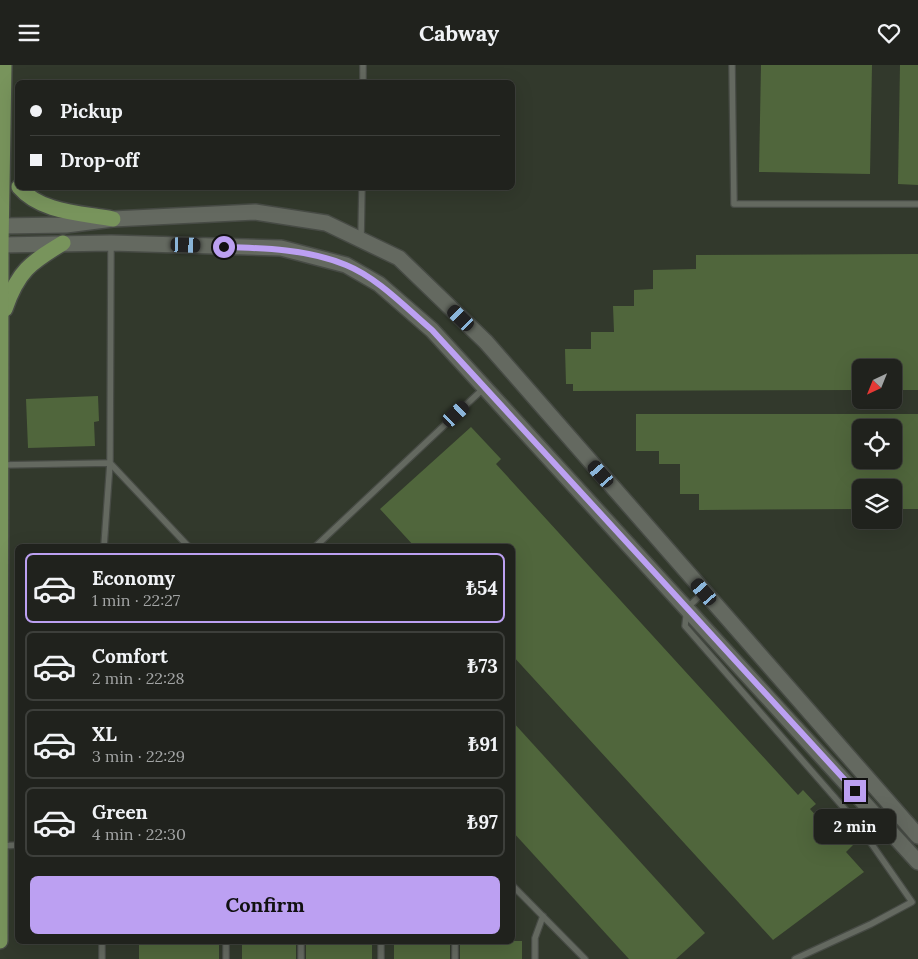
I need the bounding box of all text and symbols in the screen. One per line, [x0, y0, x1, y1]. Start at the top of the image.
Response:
icon: menu [15, 19, 43, 47]
text: Cabway [419, 19, 499, 47]
icon: heart [875, 19, 903, 47]
text: Pickup [60, 99, 123, 123]
text: Drop-off [60, 148, 139, 172]
route start [213, 236, 235, 258]
car [170, 237, 201, 253]
car [444, 302, 477, 334]
north arrow [852, 359, 902, 409]
map controls [852, 359, 902, 529]
car [439, 398, 472, 430]
button: locate [852, 419, 902, 469]
car [585, 458, 616, 490]
button: layers [852, 479, 902, 529]
icon: car [32, 566, 77, 611]
text: Economy [92, 566, 175, 590]
text: ₺54 [466, 576, 498, 600]
car [688, 576, 719, 608]
text: 1 min · 22:27 [92, 590, 180, 610]
icon: car [32, 644, 77, 689]
text: Comfort [92, 644, 168, 668]
text: ₺73 [467, 654, 498, 678]
text: 2 min · 22:28 [92, 668, 185, 688]
icon: car [32, 722, 77, 767]
text: XL [92, 722, 117, 746]
text: ₺91 [468, 732, 498, 756]
text: 3 min · 22:29 [92, 746, 185, 766]
route end [844, 780, 866, 802]
icon: car [32, 800, 77, 845]
text: Green [92, 800, 148, 824]
callout: 2 min [814, 809, 896, 843]
text: ₺97 [467, 810, 498, 834]
text: 2 min [834, 816, 876, 836]
text: 4 min · 22:30 [92, 824, 186, 844]
button: Confirm [30, 876, 500, 934]

